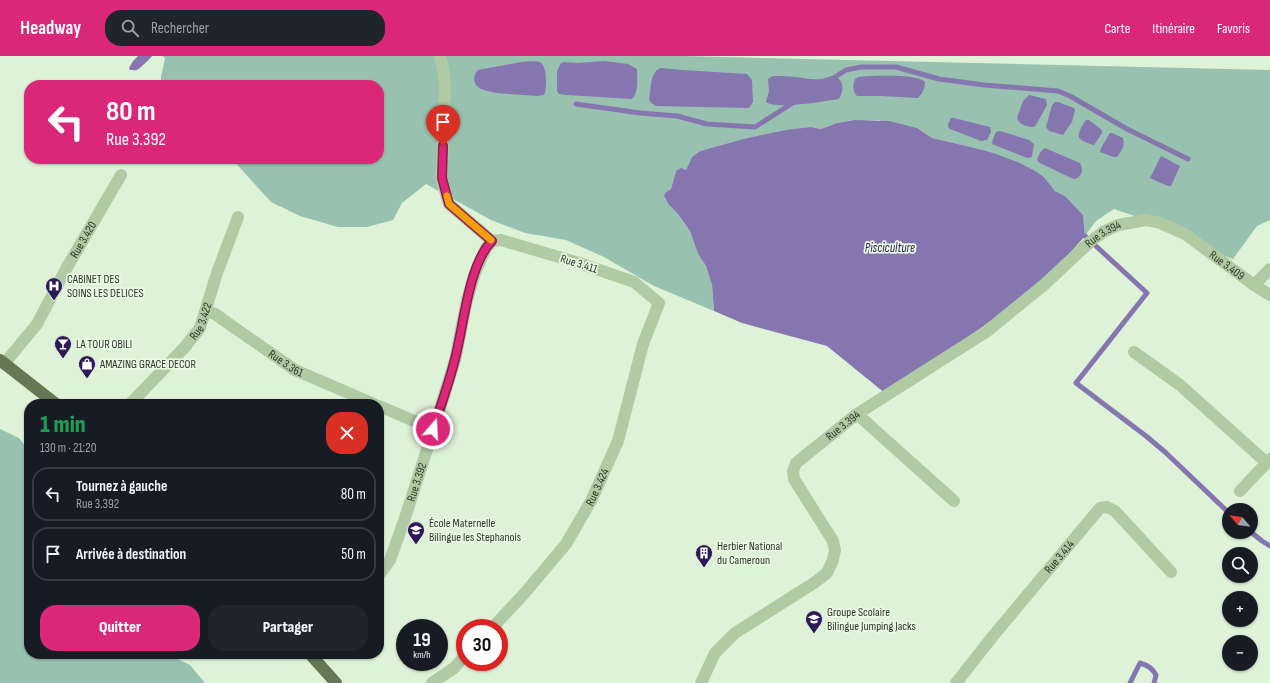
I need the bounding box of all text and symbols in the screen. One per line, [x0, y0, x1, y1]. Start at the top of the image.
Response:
search box [105, 10, 385, 46]
text: Headway [20, 17, 81, 40]
icon: search [119, 17, 141, 39]
text: Rechercher [151, 19, 209, 38]
text: Carte [1104, 20, 1130, 37]
text: Itinéraire [1152, 20, 1195, 37]
text: Favoris [1217, 20, 1250, 37]
text: 80 m [106, 95, 155, 128]
icon: left [40, 96, 92, 148]
pin [426, 105, 460, 146]
icon: arrive [432, 111, 454, 133]
text: Rue 3.392 [106, 129, 166, 150]
street label: Rue 3.394 [1081, 217, 1123, 251]
street label: Rue 3.420 [67, 219, 100, 261]
water label: Pisciculture [865, 240, 915, 256]
street label: Rue 3.409 [1206, 247, 1248, 283]
street label: Rue 3.411 [559, 251, 600, 277]
place label: CABINET DES SOINS LES DELICES [67, 272, 144, 301]
hospital icon: CABINET DES SOINS LES DELICES [44, 276, 64, 301]
street label: Rue 3.422 [186, 301, 215, 343]
bar icon: LA TOUR OBILI [53, 334, 73, 359]
place label: LA TOUR OBILI [76, 337, 132, 352]
street label: Rue 3.361 [266, 346, 306, 381]
shop icon: AMAZING GRACE DECOR [77, 354, 97, 379]
place label: AMAZING GRACE DECOR [99, 357, 197, 372]
street label: Rue 3.394 [823, 407, 863, 444]
position arrow [412, 408, 454, 450]
text: 1 min [40, 410, 86, 439]
button: close [326, 412, 368, 454]
text: 130 m · 21:20 [40, 440, 97, 456]
street label: Rue 3.392 [403, 461, 430, 503]
street label: Rue 3.424 [582, 466, 612, 509]
text: Tournez à gauche [76, 477, 167, 496]
icon: left [42, 483, 64, 505]
text: 80 m [341, 485, 366, 504]
text: Rue 3.392 [76, 496, 119, 512]
north arrow [1222, 503, 1258, 539]
map controls [1222, 503, 1258, 671]
place label: École Maternelle Bilingue les Stephanois [429, 516, 521, 545]
school or university icon: École Maternelle Bilingue les Stephanois [406, 520, 426, 545]
street label: Rue 3.414 [1041, 537, 1077, 577]
place label: Herbier National du Cameroun [717, 539, 782, 568]
icon: arrive [42, 543, 64, 565]
building icon: Herbier National du Cameroun [694, 543, 714, 568]
text: Arrivée à destination [76, 545, 186, 564]
text: 50 m [341, 545, 366, 564]
button: search [1222, 547, 1258, 583]
button: + [1222, 591, 1258, 627]
button: Quitter [40, 605, 200, 651]
button: Partager [208, 605, 368, 651]
place label: Groupe Scolaire Bilingue Jumping Jacks [827, 605, 916, 634]
school or university icon: Groupe Scolaire Bilingue Jumping Jacks [804, 609, 824, 634]
speed limit sign: 30 [456, 619, 508, 671]
text: 19 [413, 628, 431, 652]
button: − [1222, 635, 1258, 671]
text: km/h [413, 649, 431, 661]

